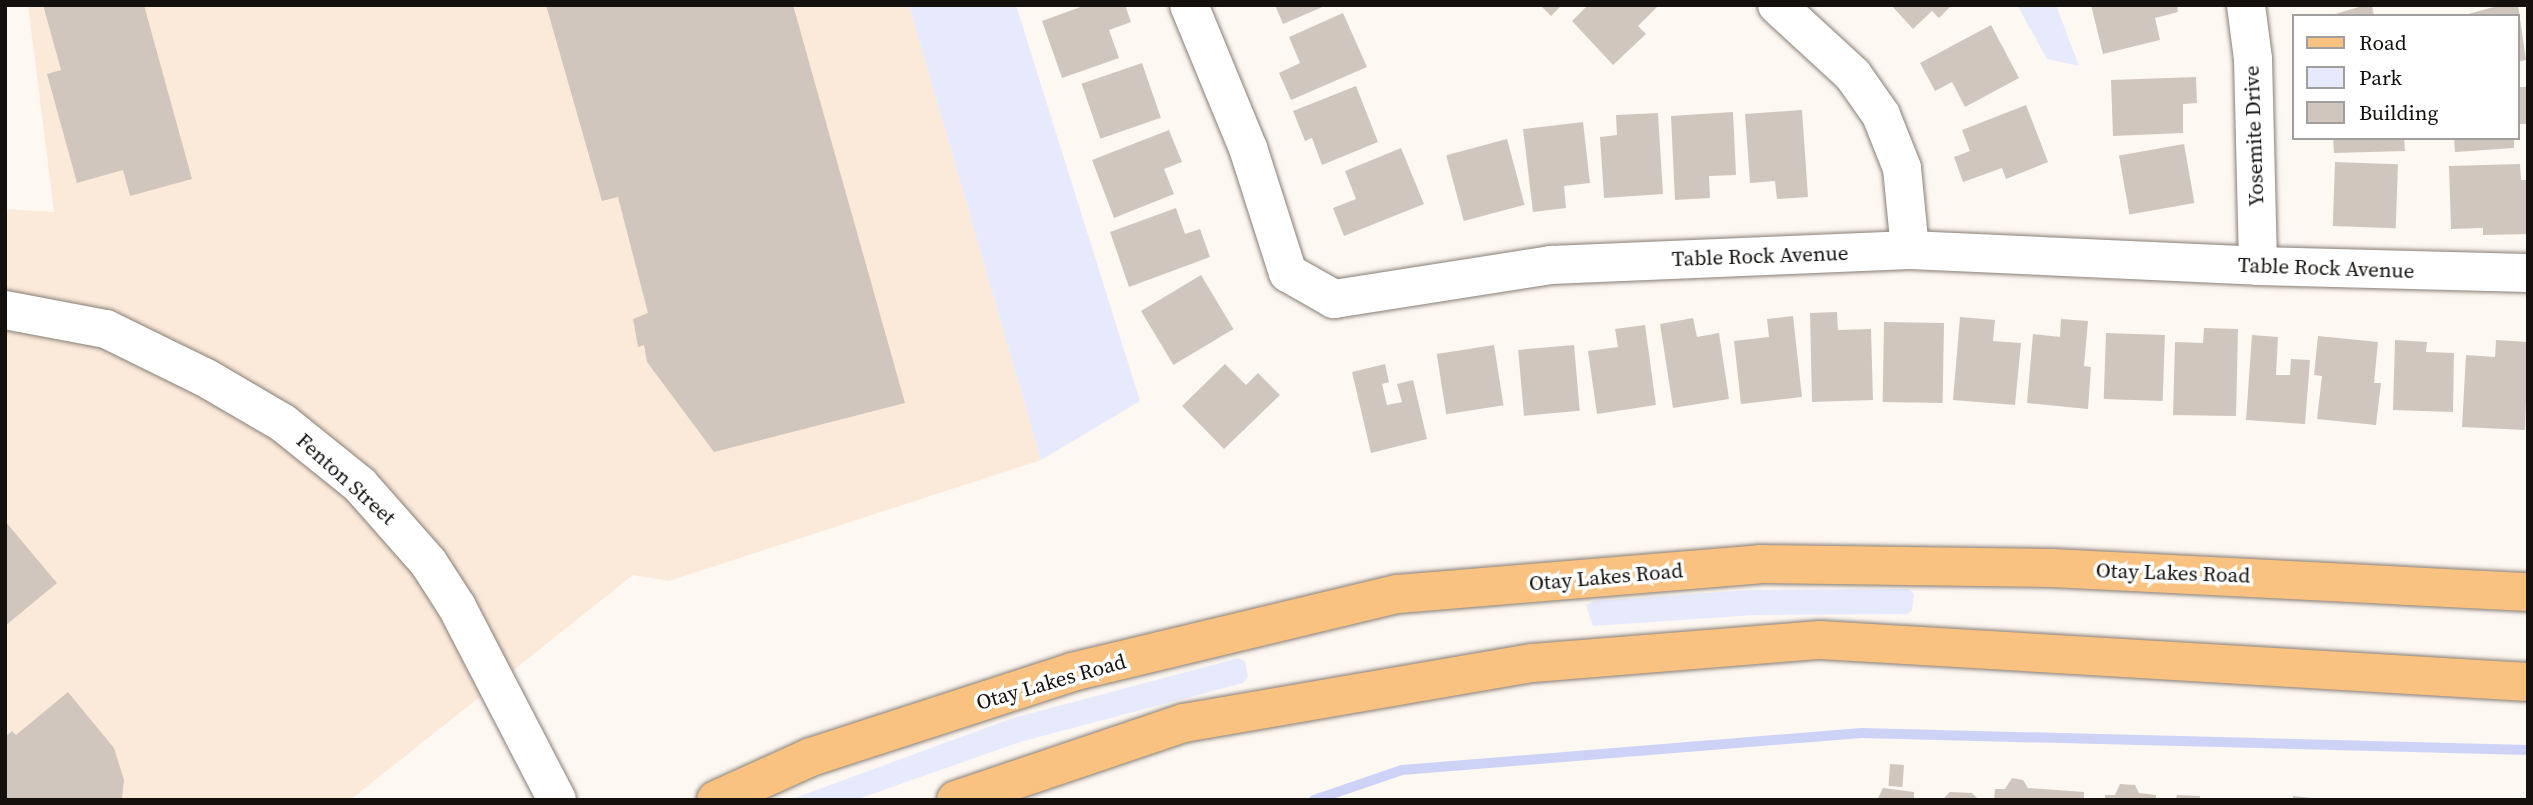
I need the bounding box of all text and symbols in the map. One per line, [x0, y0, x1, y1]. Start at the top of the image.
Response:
legend [2292, 14, 2519, 140]
text: Road [2359, 28, 2407, 57]
text: Park [2359, 63, 2402, 92]
street label: Yosemite Drive [2239, 65, 2269, 207]
text: Building [2359, 98, 2438, 127]
street label: Table Rock Avenue [1671, 240, 1849, 272]
street label: Table Rock Avenue [2237, 252, 2415, 284]
street label: Fenton Street [291, 428, 401, 530]
street label: Otay Lakes Road [1528, 558, 1684, 596]
street label: Otay Lakes Road [2095, 558, 2251, 588]
street label: Otay Lakes Road [973, 649, 1129, 715]

